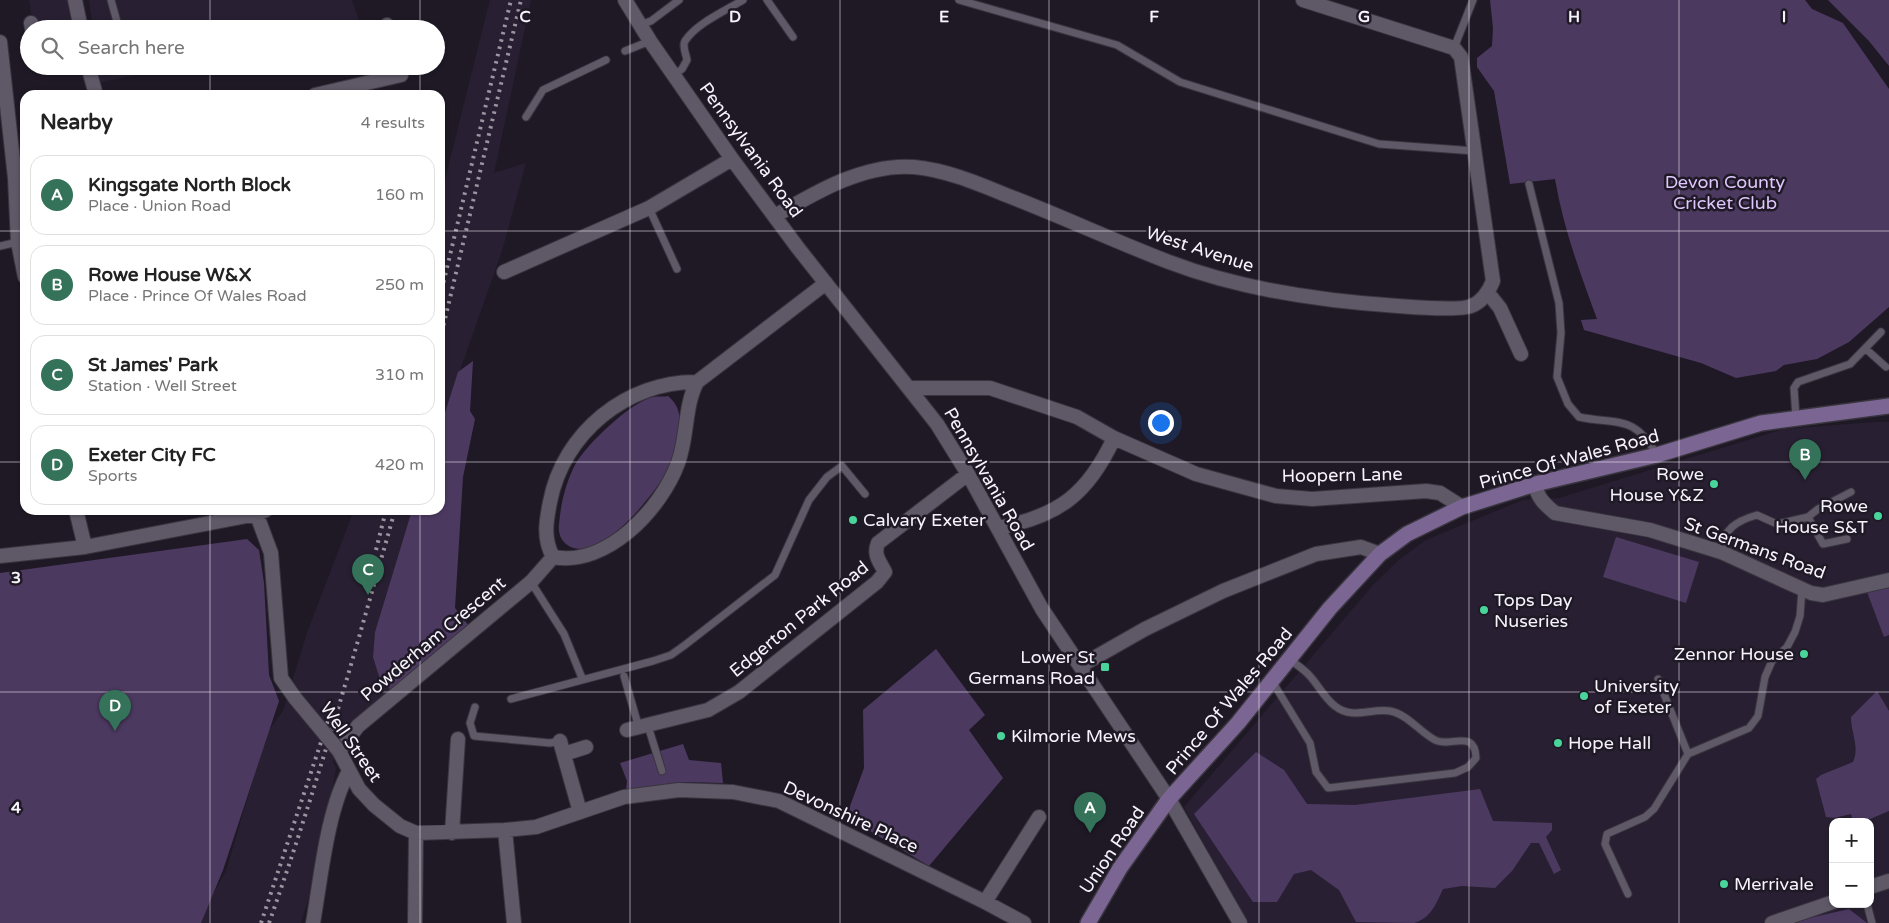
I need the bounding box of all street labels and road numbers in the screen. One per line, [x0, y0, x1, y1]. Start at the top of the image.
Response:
street label: Pennsylvania Road [695, 78, 807, 222]
street label: West Avenue [1143, 221, 1257, 277]
street label: Pennsylvania Road [939, 403, 1039, 555]
street label: Prince Of Wales Road [1476, 424, 1662, 494]
street label: Hoopern Lane [1281, 463, 1403, 487]
street label: St Germans Road [1681, 512, 1829, 584]
street label: Edgerton Park Road [725, 556, 873, 682]
street label: Powderham Crescent [356, 572, 510, 706]
street label: Prince Of Wales Road [1161, 623, 1297, 779]
street label: Well Street [315, 698, 387, 786]
street label: Devonshire Place [780, 776, 922, 858]
street label: Union Road [1075, 802, 1149, 898]

